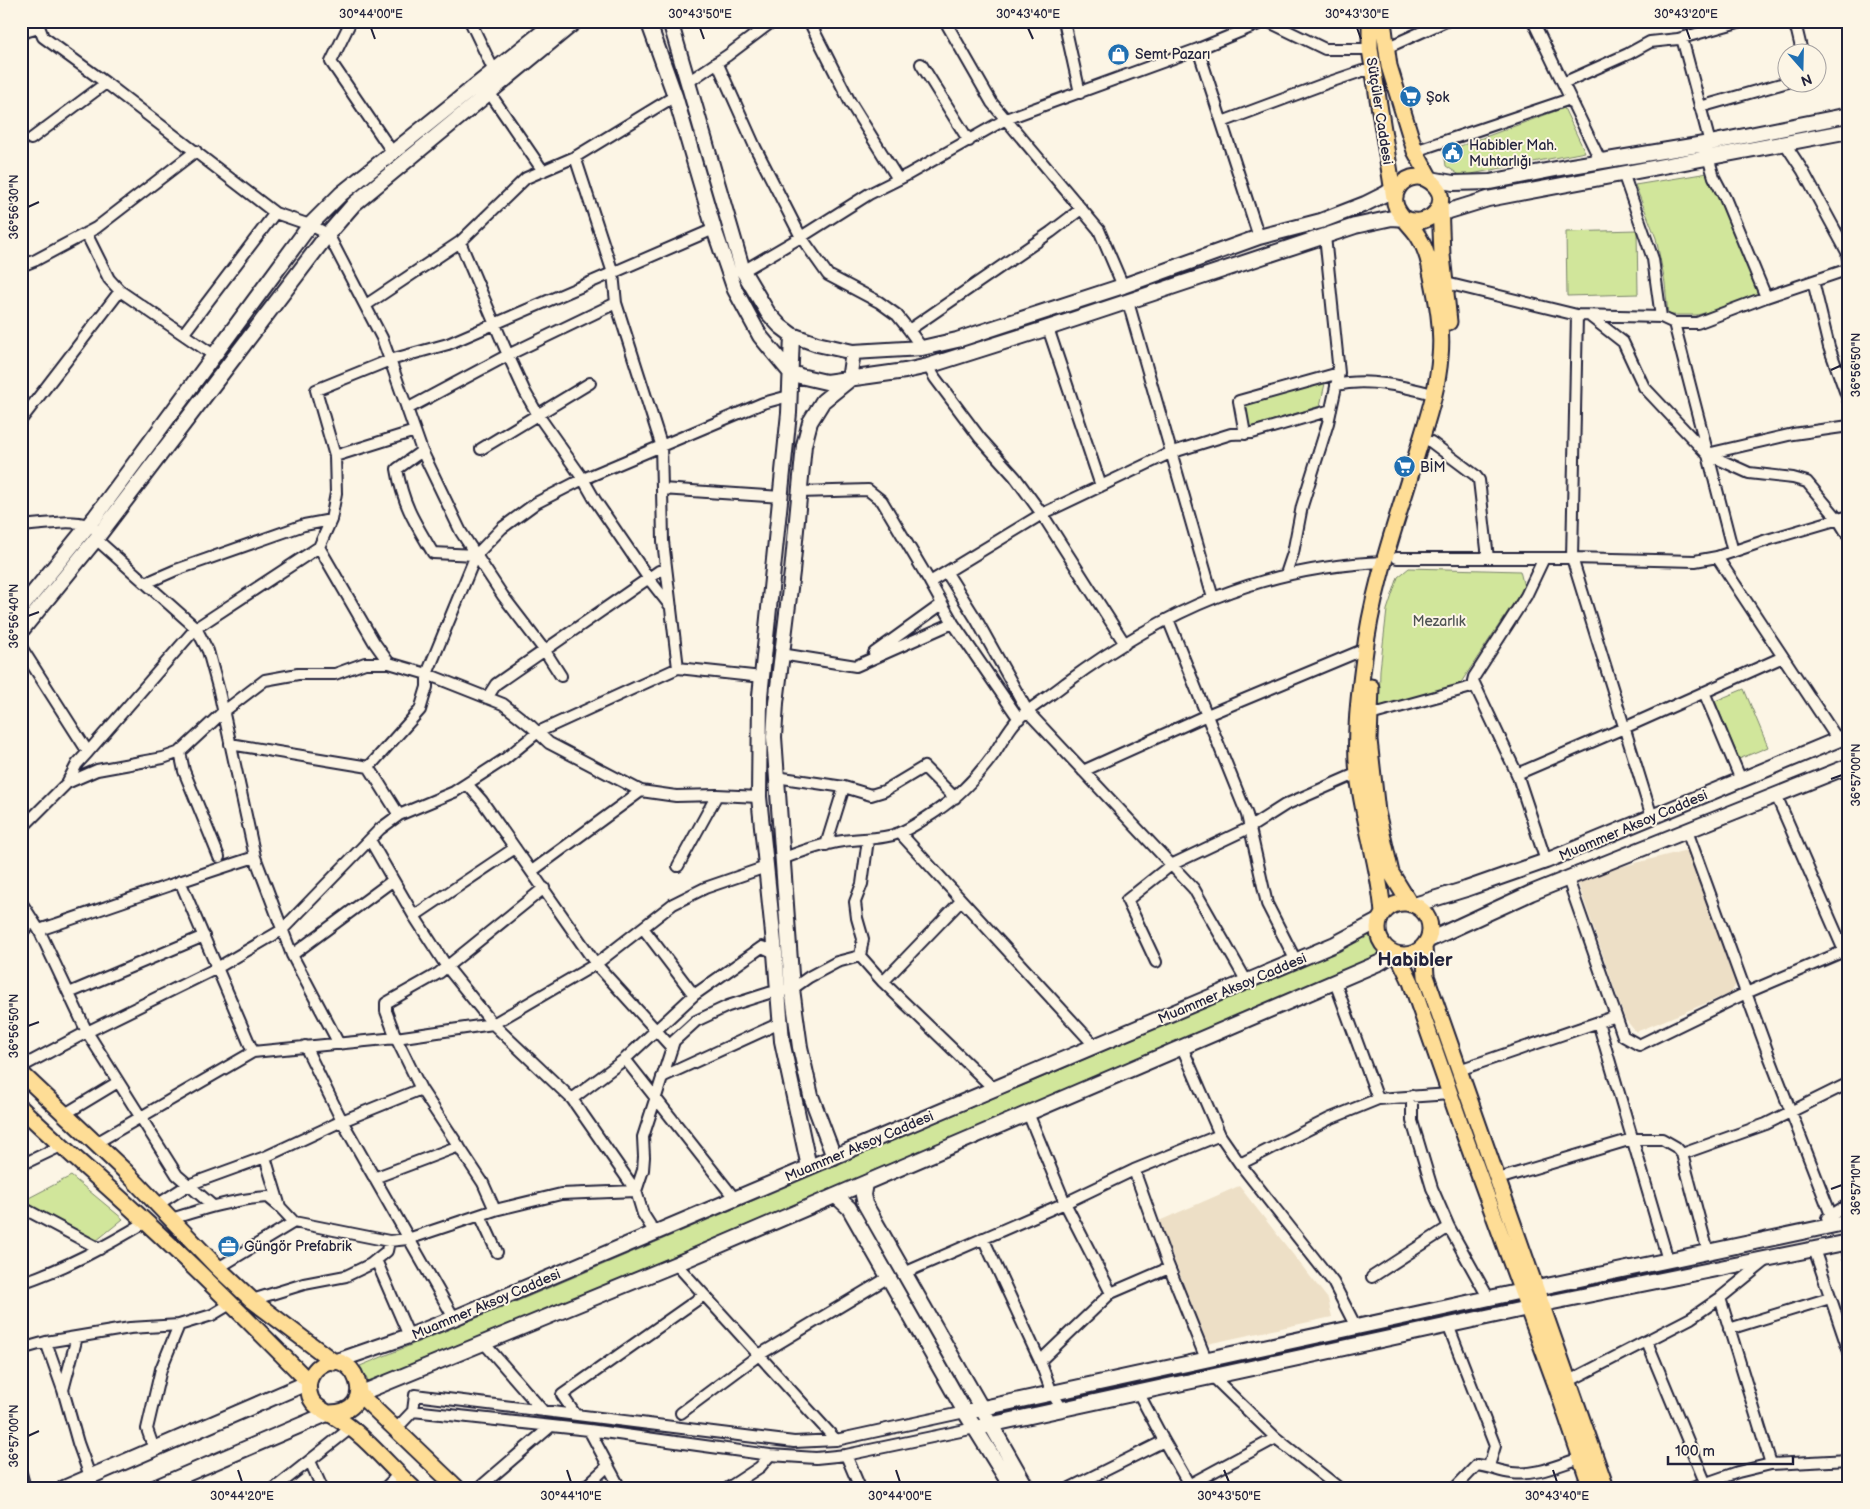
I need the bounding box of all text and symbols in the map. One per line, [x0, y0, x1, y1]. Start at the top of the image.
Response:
text: 30°44'00"E [339, 7, 403, 22]
text: 30°43'50"E [668, 7, 732, 22]
text: 30°43'40"E [996, 7, 1060, 22]
text: 30°43'30"E [1325, 7, 1389, 22]
text: 30°43'20"E [1654, 7, 1718, 22]
shop icon: Semt Pazarı [1107, 42, 1131, 66]
north arrow [1778, 42, 1828, 92]
place label: Semt Pazarı [1135, 46, 1210, 63]
street label: Sütçüler Caddesi [1363, 56, 1396, 166]
text: N [1798, 70, 1814, 90]
supermarket icon: Şok [1398, 85, 1422, 109]
place label: Şok [1426, 89, 1449, 106]
place label: Habibler Mah. Muhtarlığı [1469, 137, 1557, 170]
public building icon: Habibler Mah. Muhtarlığı [1441, 141, 1465, 165]
text: 36°56'30"N [7, 175, 22, 239]
text: 36°56'50"N [1849, 333, 1864, 397]
supermarket icon: BİM [1392, 455, 1416, 479]
place label: BİM [1420, 458, 1446, 476]
text: 36°56'40"N [7, 584, 22, 648]
park label: Mezarlık [1412, 613, 1466, 630]
text: 36°57'00"N [1849, 743, 1864, 807]
street label: Muammer Aksoy Caddesi [1556, 786, 1710, 865]
street label: Muammer Aksoy Caddesi [1155, 949, 1309, 1028]
district label: Habibler [1377, 949, 1453, 972]
text: 36°56'50"N [7, 994, 22, 1058]
street label: Muammer Aksoy Caddesi [782, 1107, 936, 1186]
text: 36°57'10"N [1849, 1155, 1864, 1215]
office icon: Güngör Prefabrik [216, 1234, 240, 1258]
place label: Güngör Prefabrik [244, 1238, 352, 1255]
street label: Muammer Aksoy Caddesi [409, 1265, 563, 1344]
text: 36°57'00"N [7, 1404, 22, 1468]
scale bar [1668, 1434, 1792, 1466]
text: 100 m [1675, 1442, 1715, 1461]
text: 30°44'20"E [210, 1489, 274, 1504]
text: 30°44'10"E [540, 1489, 602, 1504]
text: 30°44'00"E [868, 1489, 932, 1504]
text: 30°43'50"E [1197, 1489, 1261, 1504]
text: 30°43'40"E [1525, 1489, 1589, 1504]

